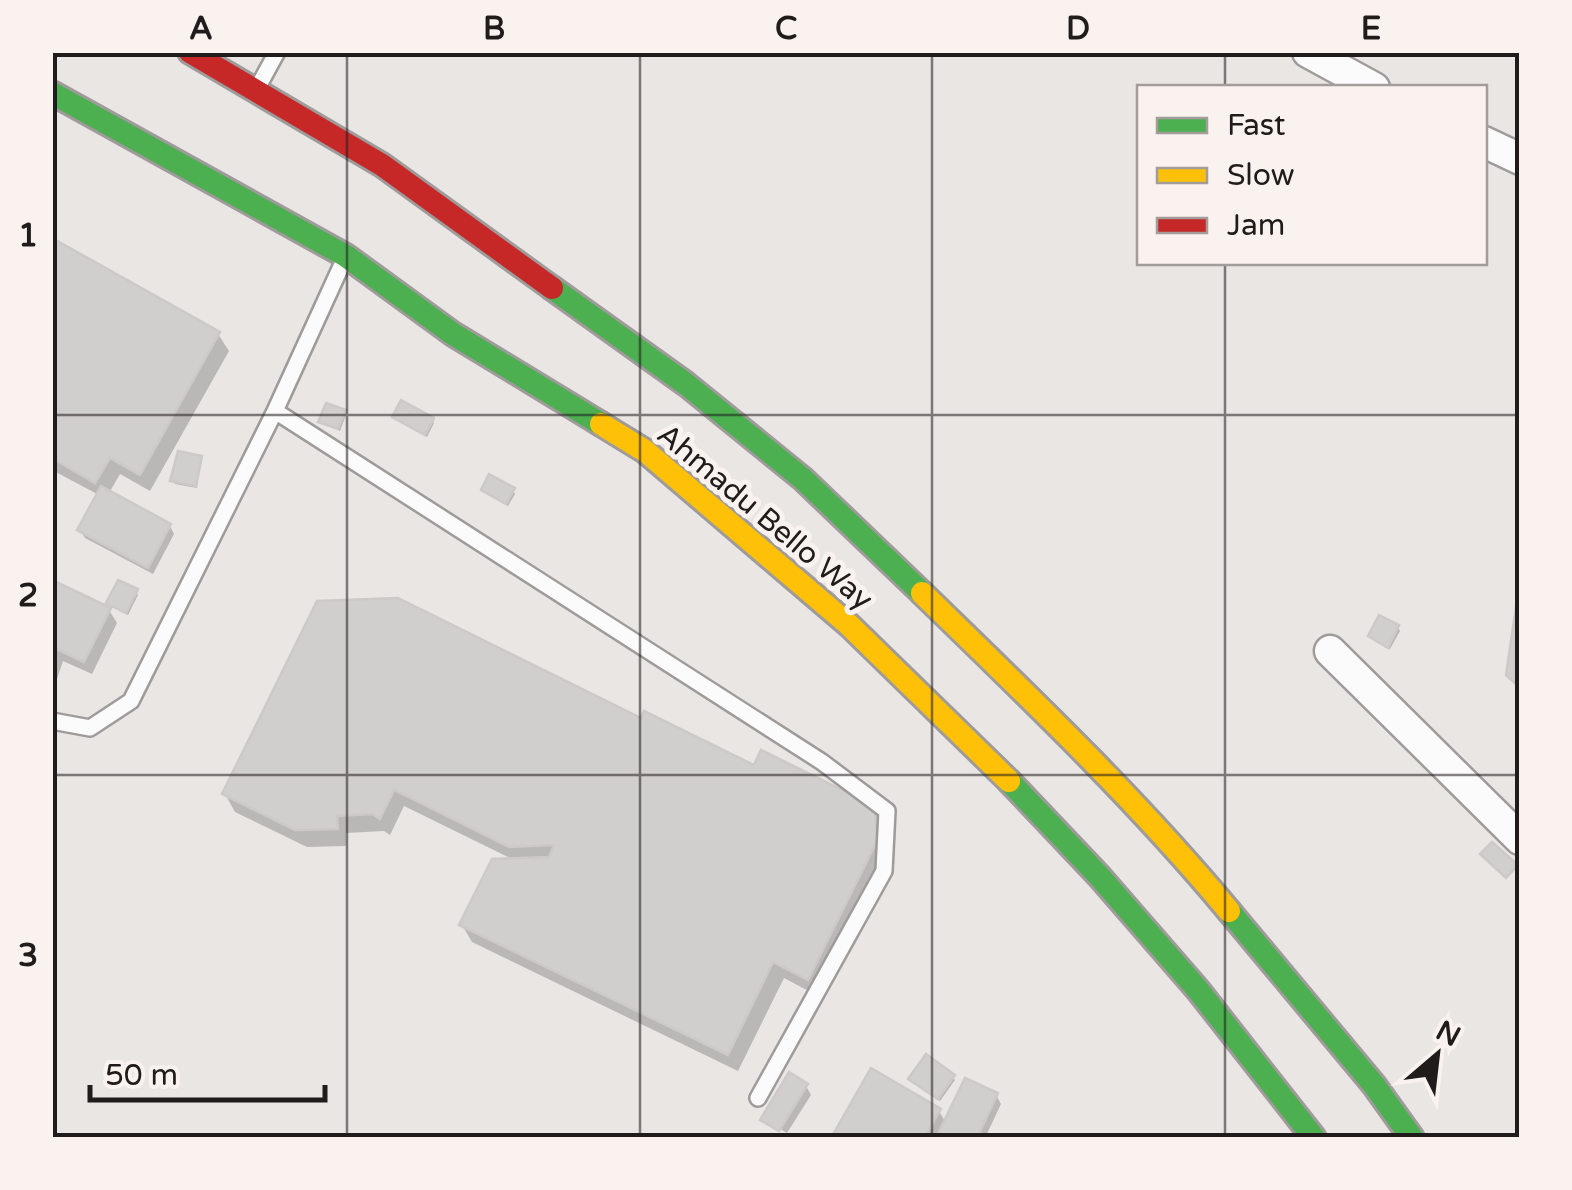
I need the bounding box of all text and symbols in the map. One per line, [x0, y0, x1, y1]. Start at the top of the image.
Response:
text: A [189, 10, 213, 48]
text: B [483, 10, 505, 48]
text: C [775, 10, 797, 48]
text: D [1066, 10, 1090, 48]
text: E [1361, 10, 1381, 48]
legend [1137, 85, 1487, 265]
text: Fast [1227, 107, 1286, 144]
text: Slow [1227, 157, 1295, 194]
text: Jam [1227, 207, 1285, 244]
text: 1 [18, 217, 38, 255]
street label: Ahmadu Bello Way [650, 416, 880, 618]
text: 2 [18, 577, 38, 615]
text: 3 [18, 937, 38, 975]
north arrow [1387, 1005, 1487, 1105]
text: N [1430, 1014, 1466, 1054]
scale bar [90, 1040, 325, 1102]
text: 50 m [105, 1057, 178, 1094]

